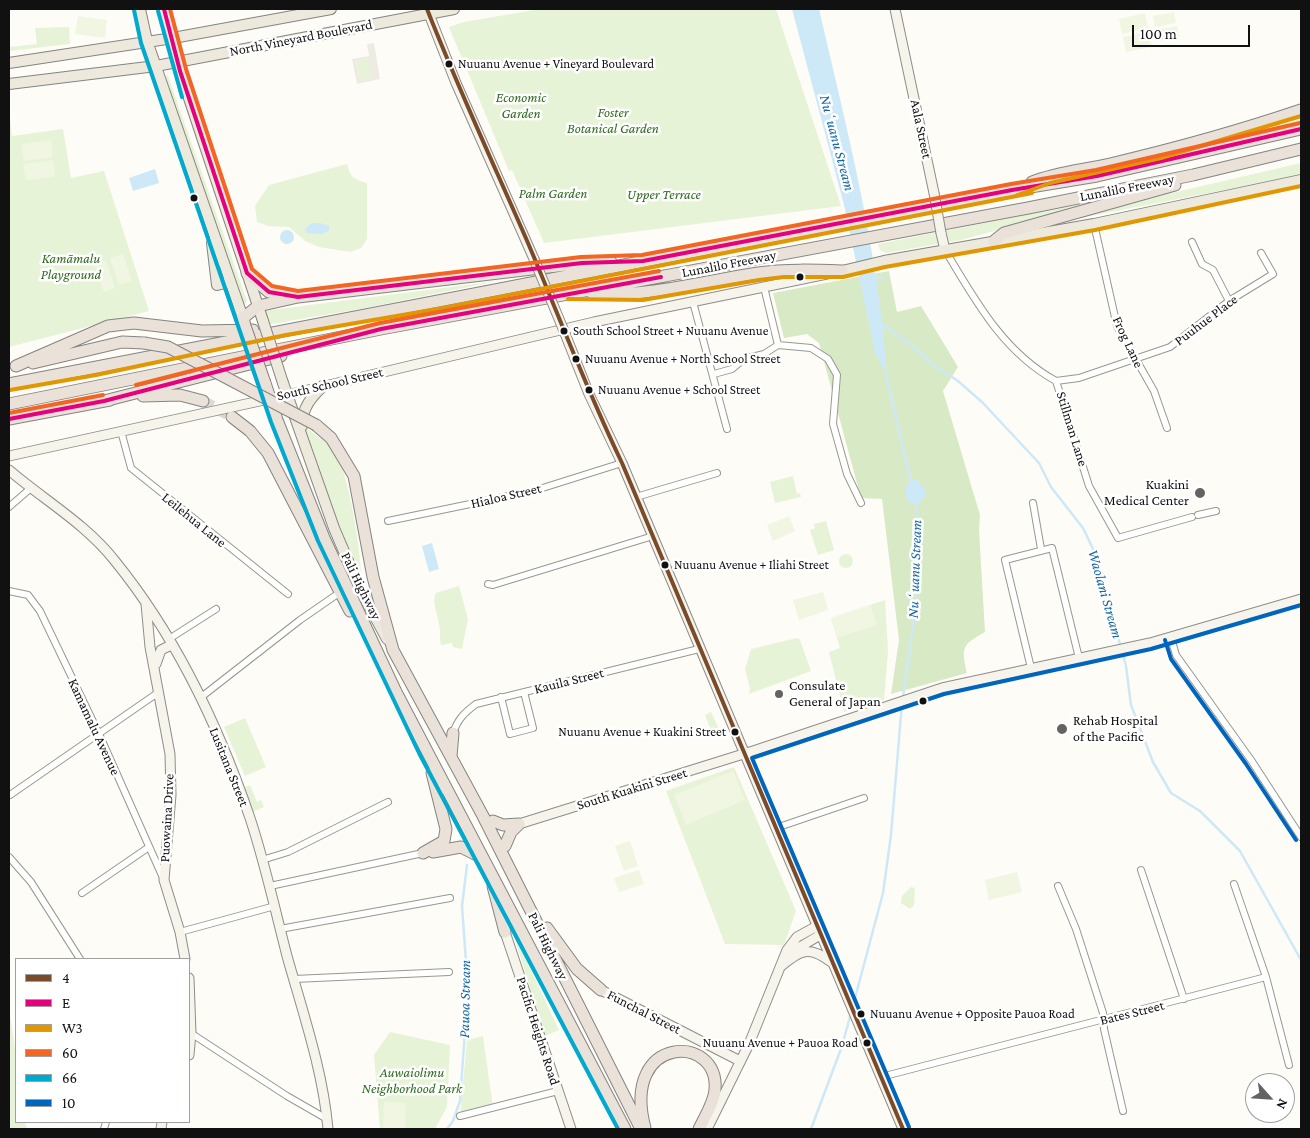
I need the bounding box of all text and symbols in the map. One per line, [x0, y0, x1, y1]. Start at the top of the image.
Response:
scale bar [1135, 15, 1252, 47]
street label: North Vineyard Boulevard [228, 16, 374, 60]
text: 100 m [1140, 26, 1177, 42]
place label: Nuuanu Avenue + Vineyard Boulevard [458, 56, 654, 72]
marker: Nuuanu Avenue + Vineyard Boulevard [444, 59, 454, 69]
park label: Economic Garden [496, 90, 546, 122]
water label: Nuʻuanu Stream [816, 93, 858, 193]
street label: Aala Street [907, 98, 935, 160]
park label: Foster Botanical Garden [567, 105, 659, 138]
street label: Lunalilo Freeway [1078, 171, 1176, 205]
park label: Palm Garden [519, 186, 587, 202]
park label: Upper Terrace [627, 187, 701, 203]
unlabelled marker [189, 193, 199, 203]
street label: Lunalilo Freeway [680, 247, 778, 281]
park label: Kamāmalu Playground [41, 251, 101, 284]
unlabelled marker [795, 272, 805, 282]
street label: Puuhue Place [1171, 291, 1241, 349]
street label: Frog Lane [1109, 314, 1147, 370]
place label: South School Street + Nuuanu Avenue [573, 323, 768, 339]
marker: South School Street + Nuuanu Avenue [559, 326, 569, 336]
place label: Nuuanu Avenue + North School Street [585, 351, 781, 367]
marker: Nuuanu Avenue + North School Street [571, 354, 581, 364]
street label: South School Street [275, 364, 385, 404]
place label: Nuuanu Avenue + School Street [598, 382, 760, 398]
marker: Nuuanu Avenue + School Street [584, 385, 594, 395]
street label: Stillman Lane [1053, 390, 1091, 468]
place label: Kuakini Medical Center [1104, 477, 1189, 510]
street label: Hialoa Street [469, 480, 543, 512]
marker: Kuakini Medical Center [1193, 486, 1207, 500]
street label: Leilehua Lane [158, 489, 230, 551]
water label: Nuʻuanu Stream [904, 519, 926, 619]
water label: Waolani Stream [1084, 547, 1126, 641]
street label: Pali Highway [337, 549, 385, 623]
place label: Nuuanu Avenue + Iliahi Street [674, 557, 829, 573]
marker: Nuuanu Avenue + Iliahi Street [660, 560, 670, 570]
street label: Kauila Street [532, 664, 606, 698]
street label: Kamamalu Avenue [64, 676, 124, 778]
place label: Consulate General of Japan [789, 678, 881, 710]
marker: Consulate General of Japan [773, 688, 785, 700]
unlabelled marker [918, 696, 928, 706]
place label: Rehab Hospital of the Pacific [1073, 713, 1158, 746]
marker: Rehab Hospital of the Pacific [1055, 722, 1069, 736]
place label: Nuuanu Avenue + Kuakini Street [558, 724, 726, 740]
street label: Lusitana Street [205, 725, 253, 809]
marker: Nuuanu Avenue + Kuakini Street [730, 727, 740, 737]
street label: South Kuakini Street [575, 764, 689, 814]
street label: Puowaina Drive [156, 773, 178, 863]
street label: Pali Highway [524, 909, 572, 983]
legend [15, 958, 190, 1123]
water label: Pauoa Stream [455, 960, 475, 1038]
text: 4 [62, 970, 70, 986]
street label: Pacific Heights Road [513, 975, 563, 1087]
street label: Funchal Street [604, 986, 684, 1038]
text: E [62, 995, 70, 1011]
street label: Bates Street [1098, 997, 1166, 1029]
place label: Nuuanu Avenue + Opposite Pauoa Road [870, 1006, 1075, 1022]
marker: Nuuanu Avenue + Opposite Pauoa Road [856, 1009, 866, 1019]
text: W3 [62, 1020, 83, 1036]
place label: Nuuanu Avenue + Pauoa Road [703, 1035, 858, 1051]
marker: Nuuanu Avenue + Pauoa Road [862, 1038, 872, 1048]
text: 60 [62, 1045, 78, 1061]
park label: Auwaiolimu Neighborhood Park [362, 1065, 462, 1098]
text: 66 [62, 1070, 77, 1086]
north arrow [1245, 1073, 1295, 1123]
text: 10 [62, 1095, 75, 1111]
text: N [1273, 1096, 1292, 1112]

